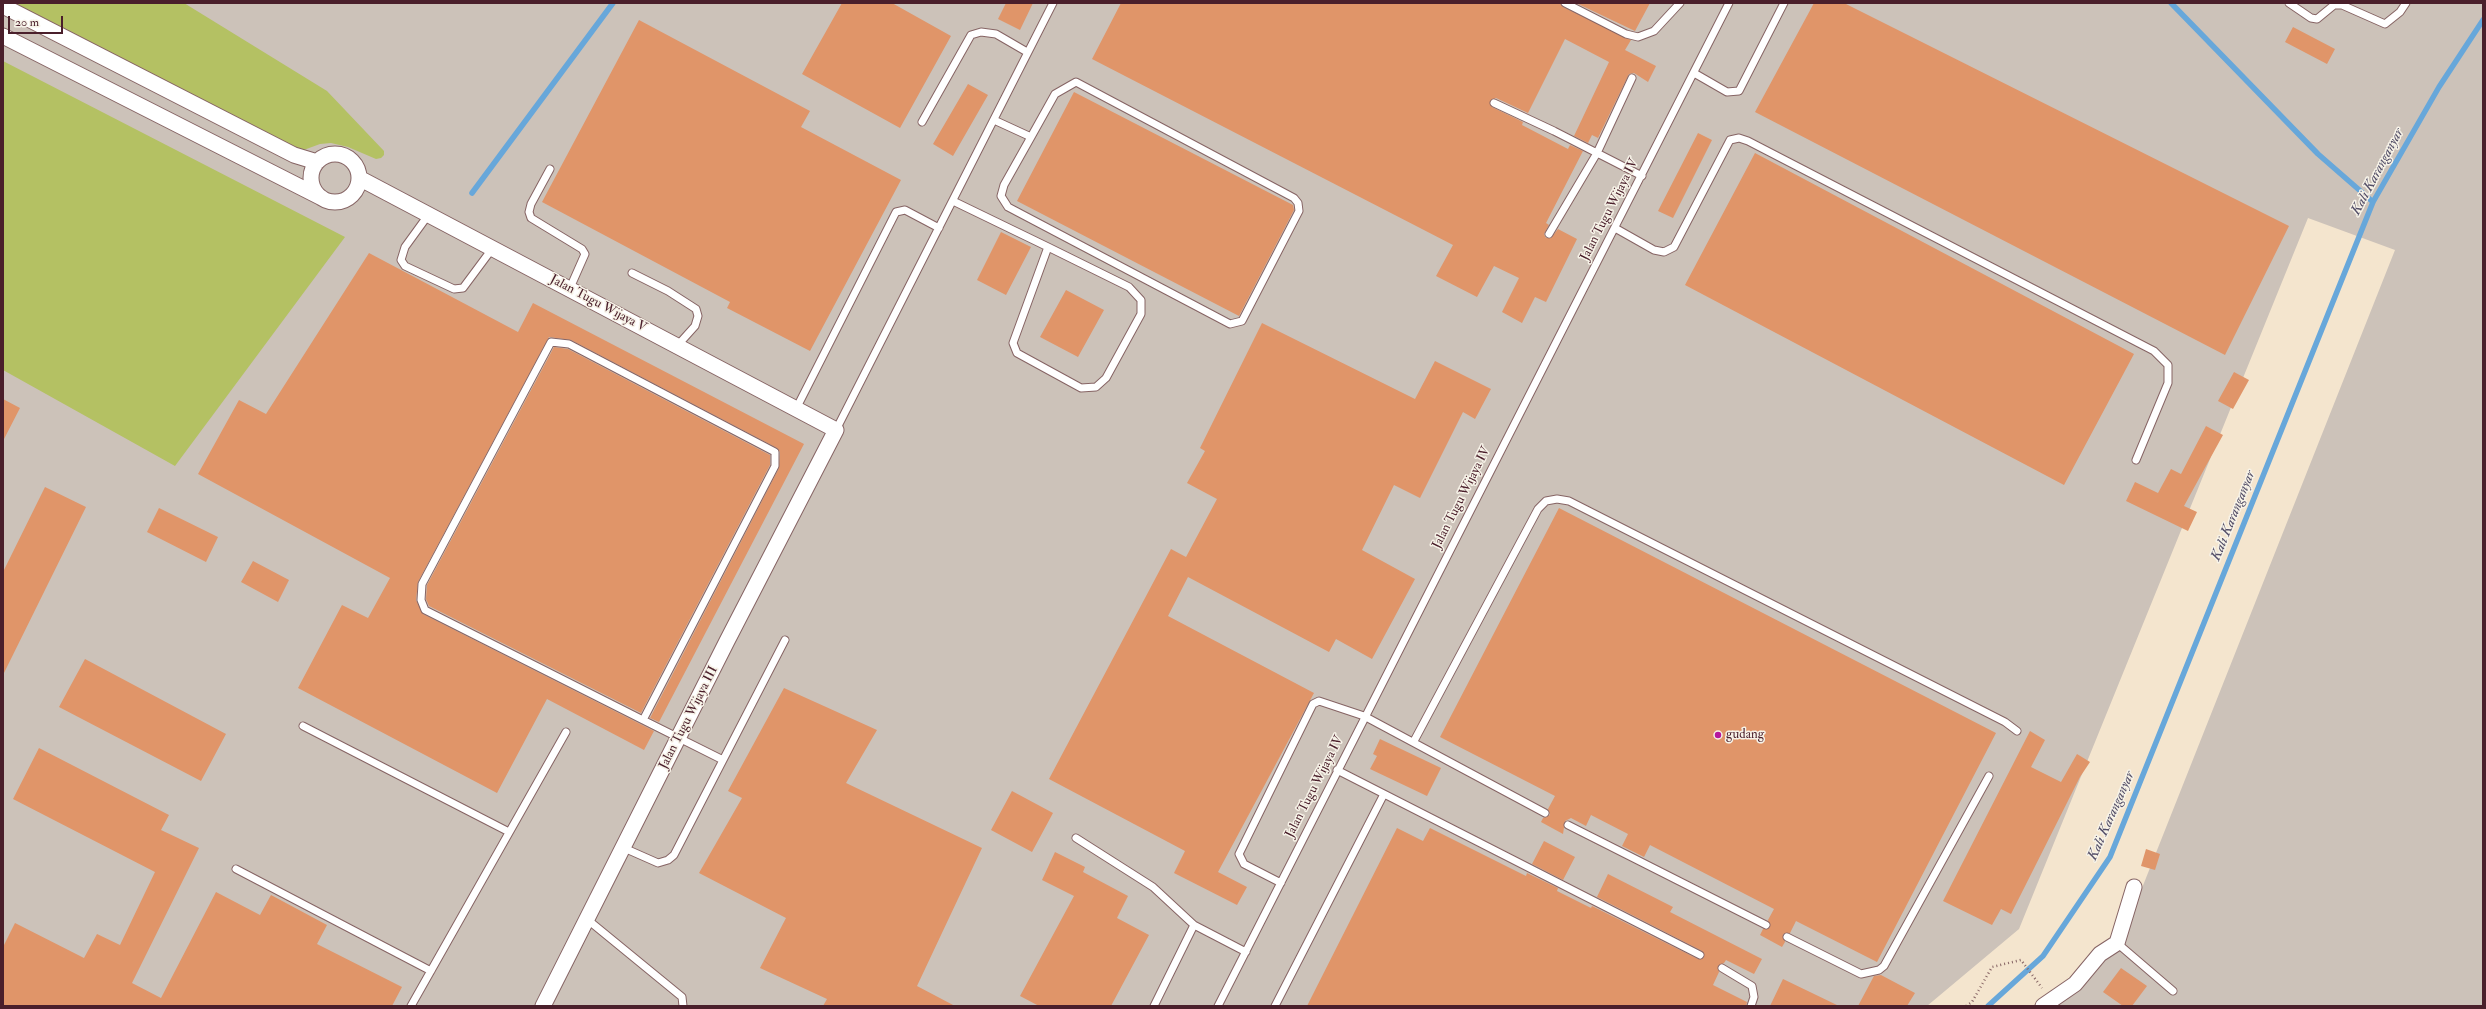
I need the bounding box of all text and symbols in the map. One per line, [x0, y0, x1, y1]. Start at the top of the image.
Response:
scale bar [10, 8, 65, 34]
text: 20 m [15, 15, 39, 30]
water label: Kali Karanganyar [2348, 126, 2408, 218]
street label: Jalan Tugu Wijaya IV [1578, 156, 1642, 264]
street label: Jalan Tugu Wijaya V [547, 272, 649, 336]
street label: Jalan Tugu Wijaya IV [1430, 444, 1494, 552]
water label: Kali Karanganyar [2208, 468, 2260, 564]
street label: Jalan Tugu Wijaya III [656, 664, 722, 772]
place label: gudang [1726, 727, 1764, 743]
marker: gudang [1713, 730, 1723, 740]
street label: Jalan Tugu Wijaya IV [1283, 733, 1347, 841]
water label: Kali Karanganyar [2085, 769, 2139, 863]

